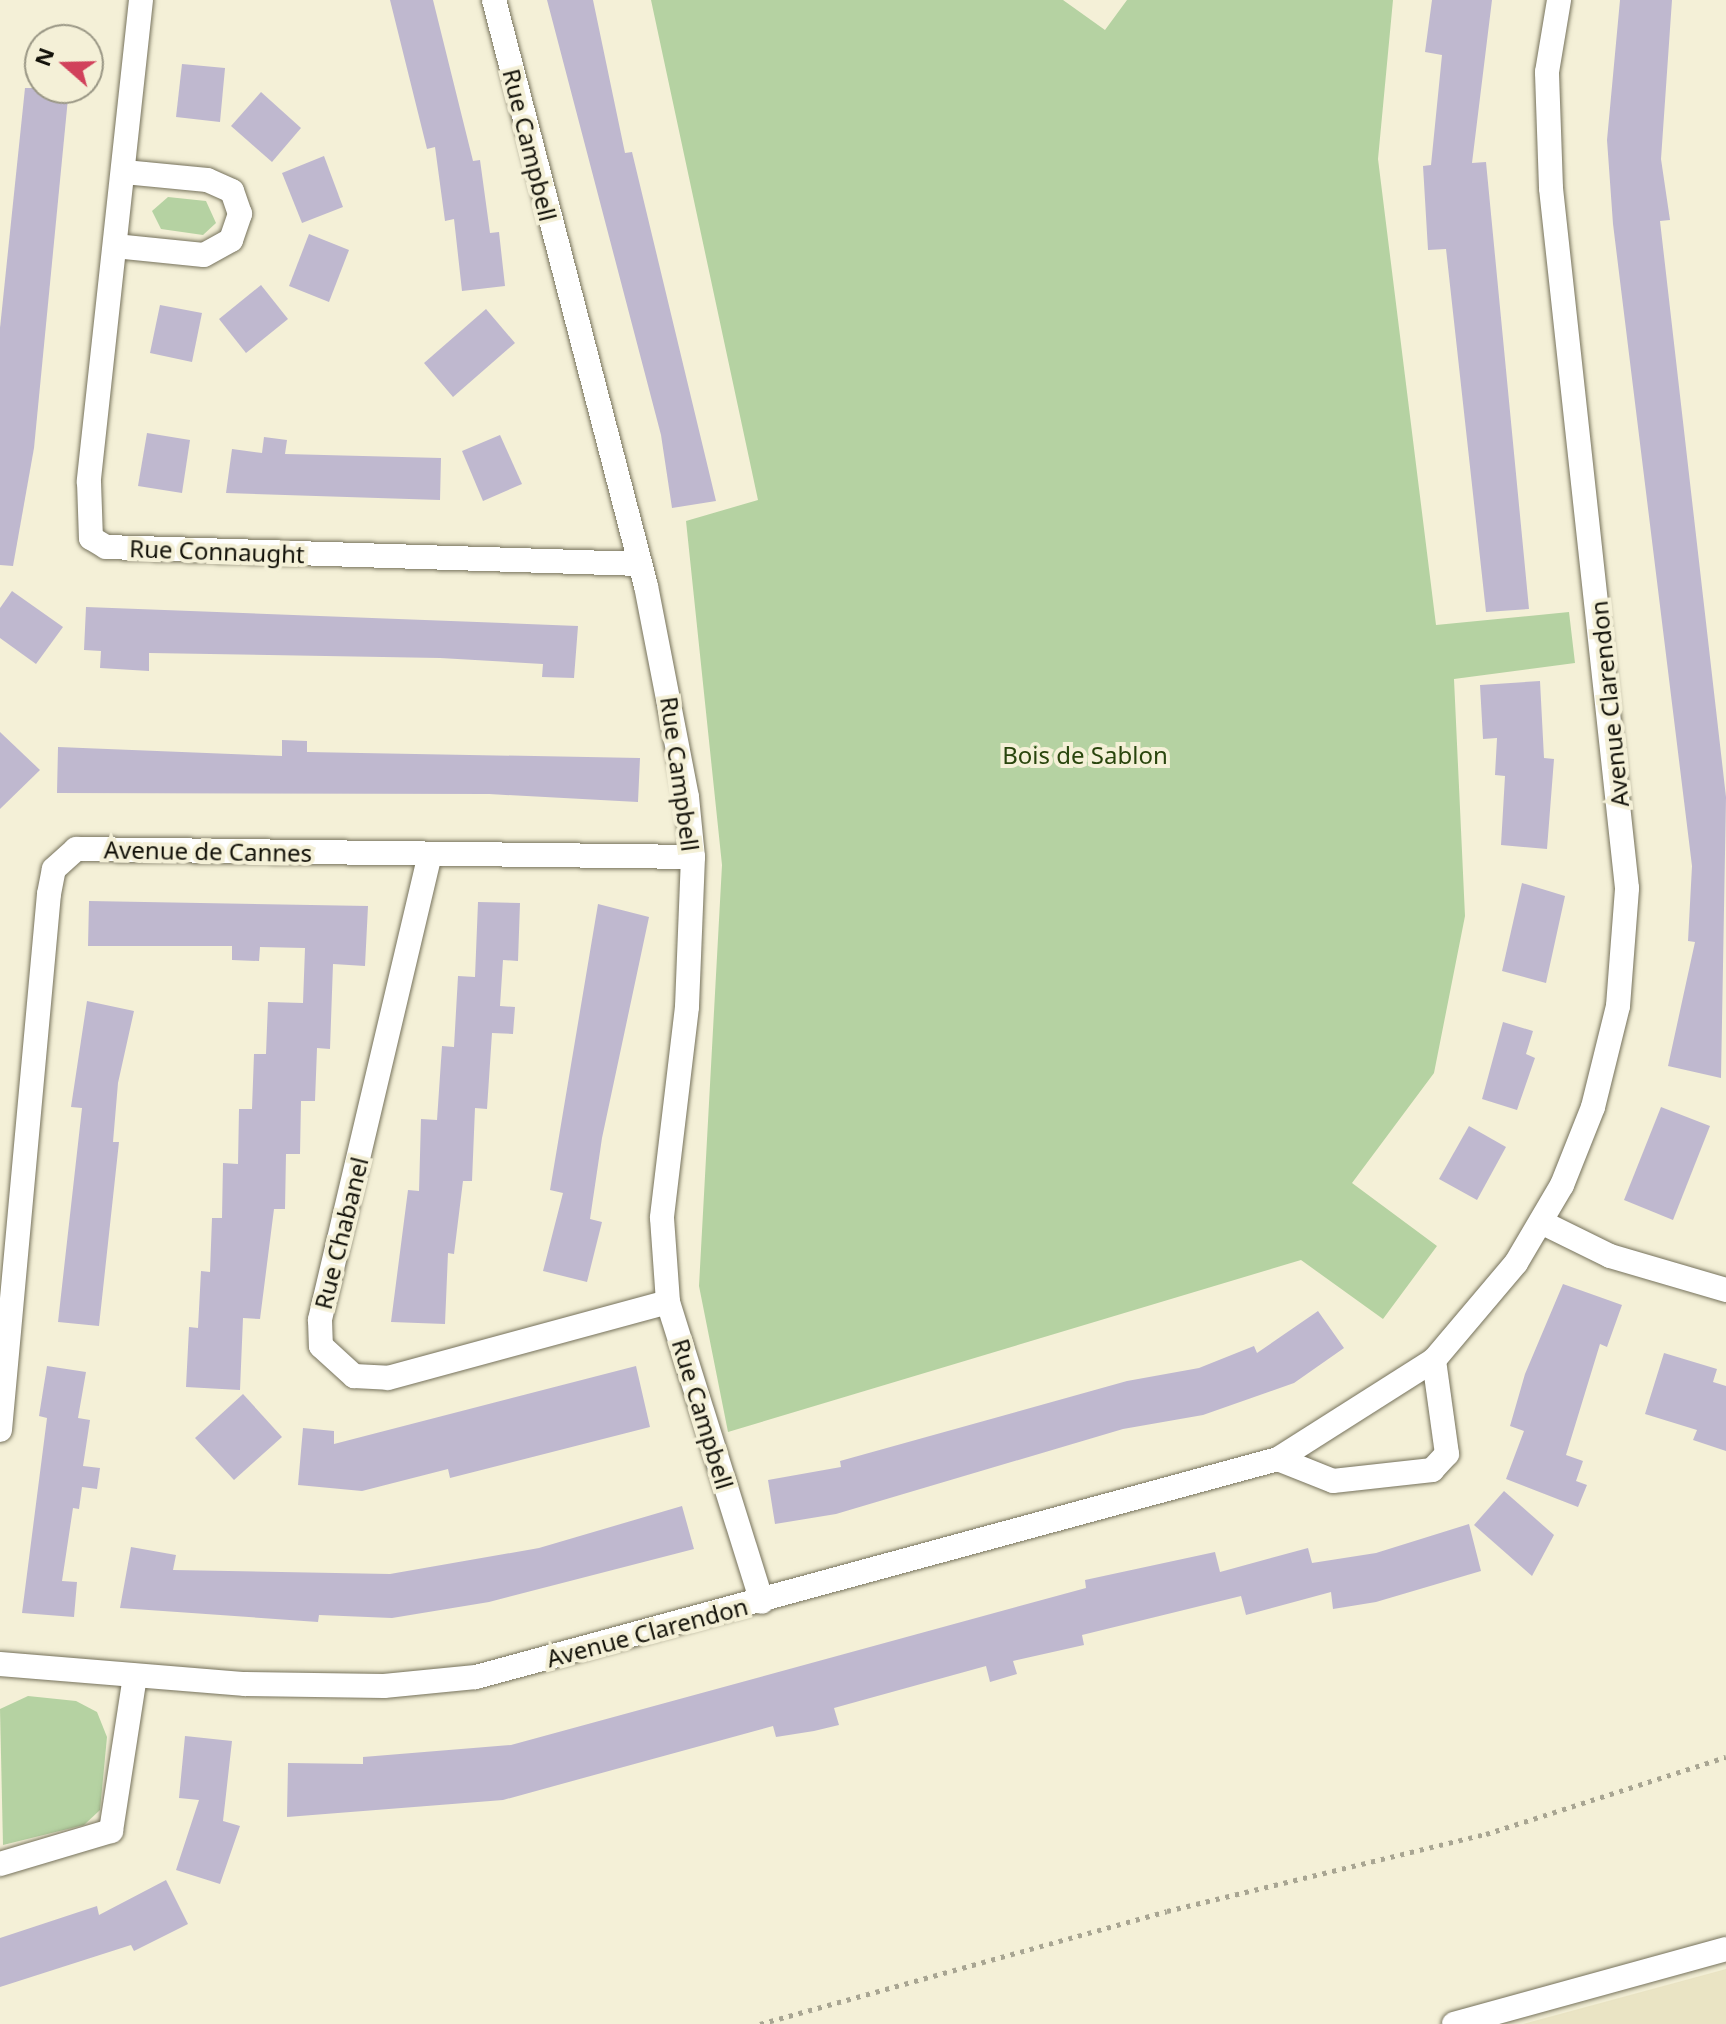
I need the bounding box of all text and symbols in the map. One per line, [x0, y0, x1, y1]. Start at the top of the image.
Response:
north arrow [24, 24, 104, 104]
text: N [26, 43, 60, 70]
street label: Rue Campbell [497, 66, 563, 224]
street label: Rue Connaught [129, 534, 305, 568]
street label: Avenue Clarendon [1584, 599, 1634, 809]
street label: Rue Campbell [655, 695, 705, 853]
park label: Bois de Sablon [1002, 741, 1168, 769]
street label: Avenue de Cannes [104, 835, 312, 867]
street label: Rue Chabanel [308, 1154, 374, 1312]
street label: Rue Campbell [666, 1335, 740, 1493]
street label: Avenue Clarendon [543, 1591, 751, 1673]

